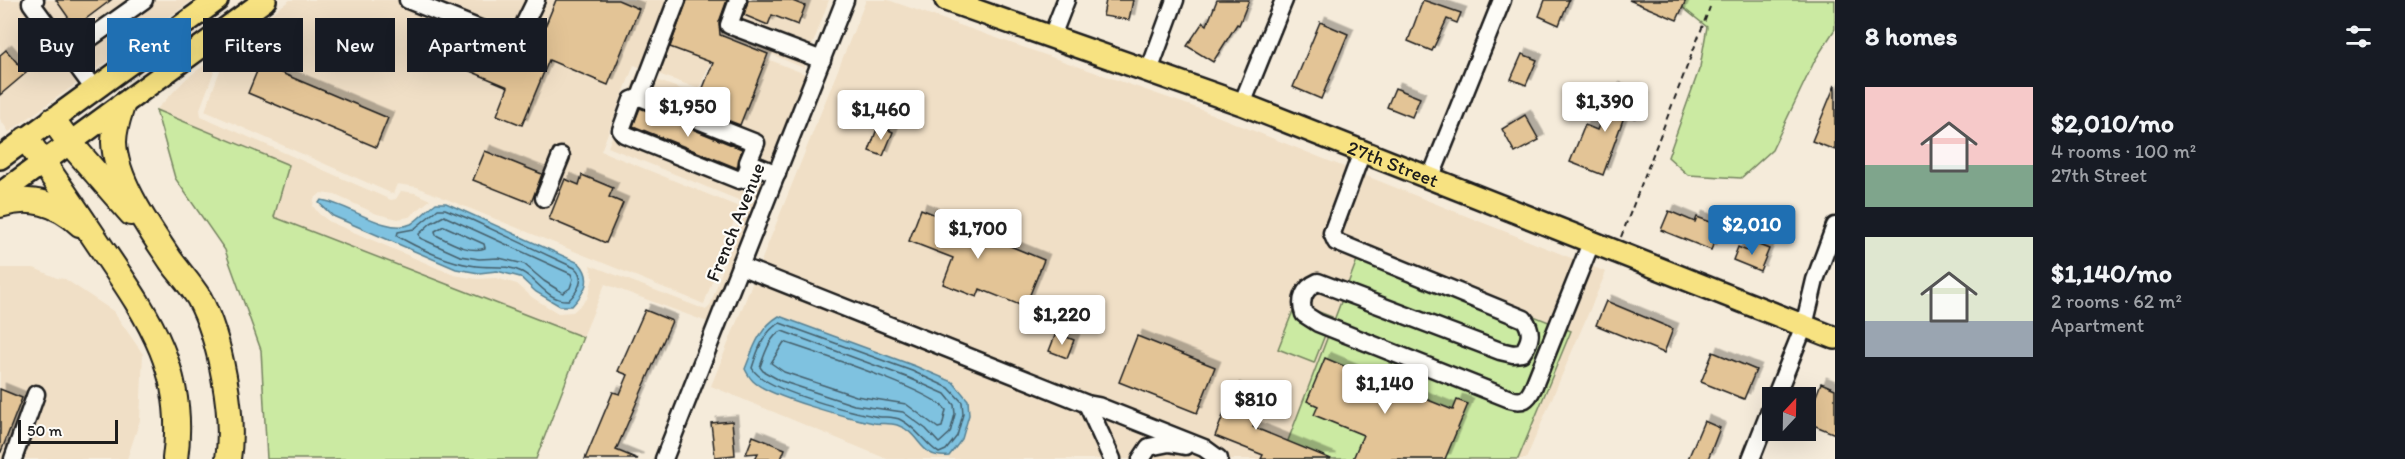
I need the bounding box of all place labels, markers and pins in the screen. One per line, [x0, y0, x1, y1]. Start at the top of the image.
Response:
pin: $1,390 [1556, 82, 1654, 133]
pin: $1,950 [639, 87, 737, 138]
pin: $1,460 [832, 90, 930, 141]
pin: $2,010 [1703, 205, 1801, 256]
pin: $1,700 [929, 209, 1027, 260]
pin: $1,220 [1013, 295, 1111, 346]
pin: $1,140 [1336, 364, 1434, 415]
pin: $810 [1220, 380, 1292, 431]

